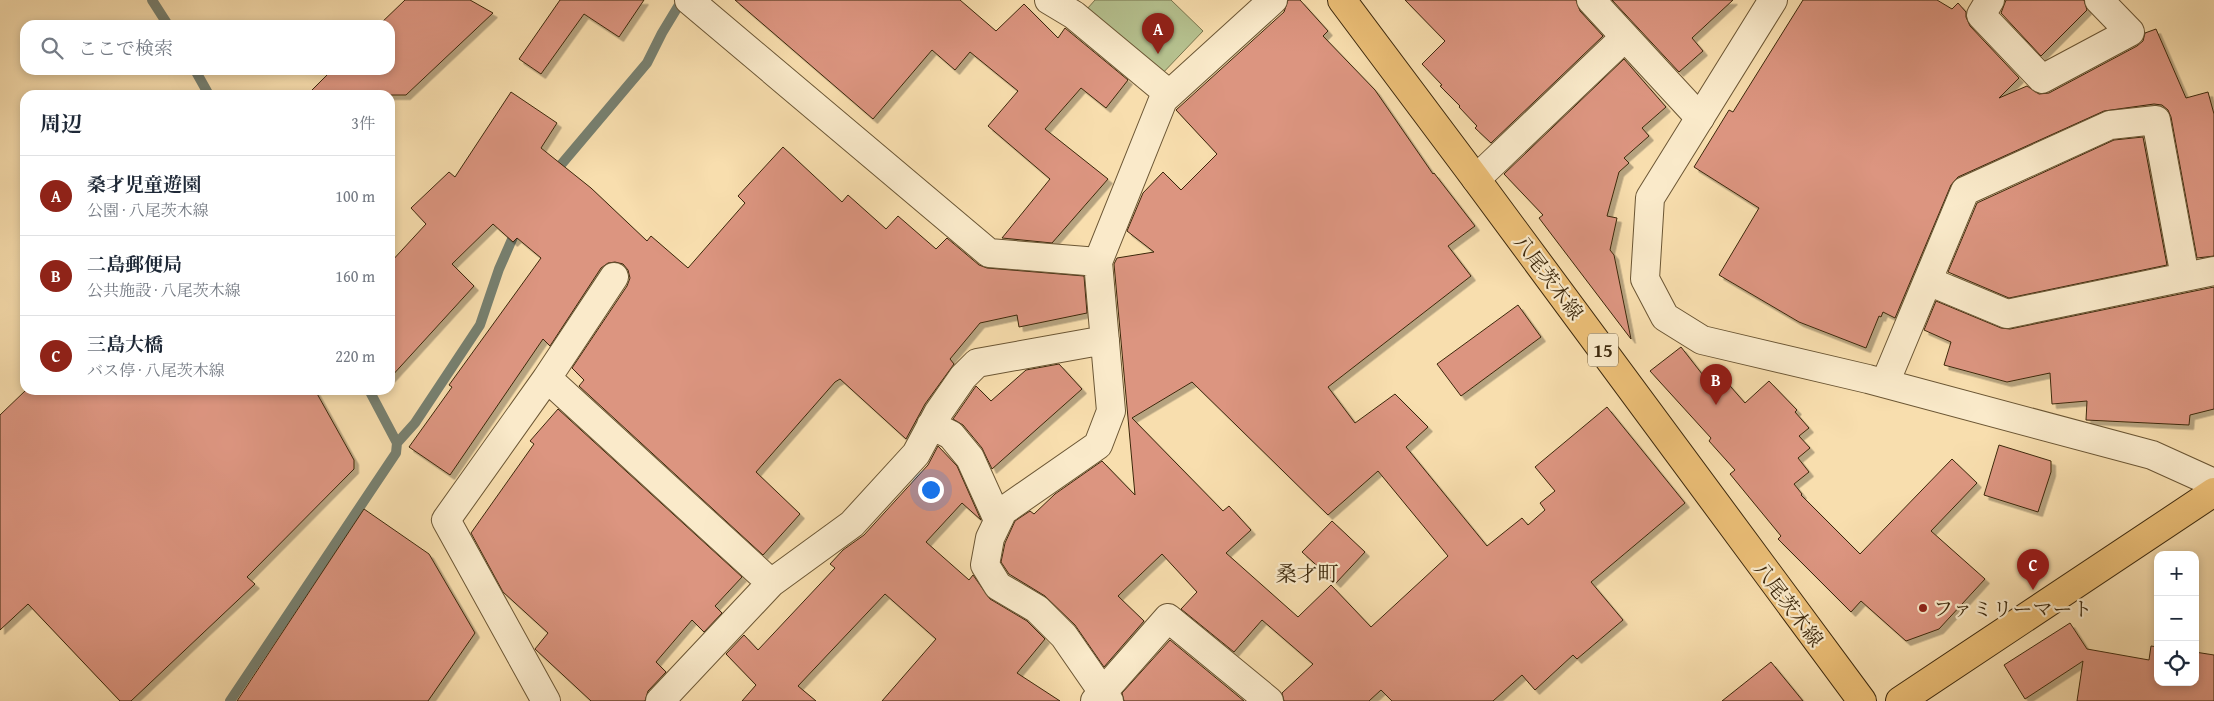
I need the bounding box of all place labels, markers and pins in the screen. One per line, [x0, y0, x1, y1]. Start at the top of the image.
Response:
pin: A [1142, 13, 1174, 54]
pin: B [1700, 364, 1732, 405]
pin: C [2017, 549, 2049, 590]
place label: ファミリーマート [1933, 594, 2093, 623]
marker: ファミリーマート [1917, 602, 1929, 614]

